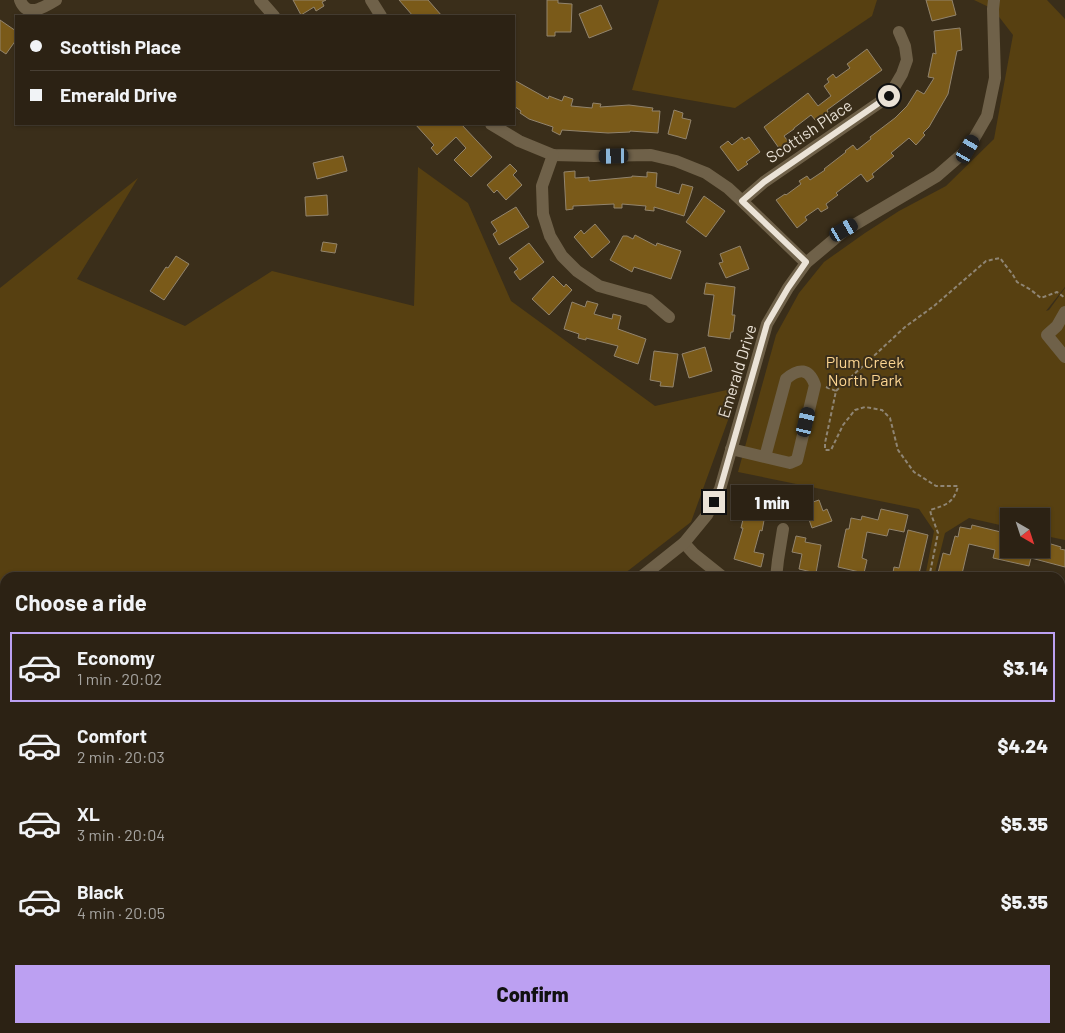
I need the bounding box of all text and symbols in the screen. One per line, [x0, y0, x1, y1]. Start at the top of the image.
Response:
text: Scottish Place [60, 35, 181, 58]
text: Emerald Drive [60, 83, 177, 106]
route start [878, 85, 900, 107]
street label: Scottish Place [762, 95, 855, 166]
car [954, 132, 981, 166]
car [598, 148, 629, 164]
car [827, 216, 860, 244]
street label: Emerald Drive [713, 322, 760, 420]
park label: Plum Creek North Park [826, 352, 904, 389]
car [795, 406, 816, 438]
callout: 1 min [732, 484, 814, 520]
route end [703, 491, 725, 513]
text: 1 min [754, 493, 790, 512]
north arrow [1000, 508, 1050, 558]
map controls [1000, 508, 1050, 558]
text: Choose a ride [15, 589, 147, 615]
icon: car [17, 645, 62, 690]
text: Economy [77, 646, 155, 669]
text: $3.14 [1003, 656, 1048, 679]
text: 1 min · 20:02 [77, 669, 162, 688]
icon: car [17, 723, 62, 768]
text: Comfort [77, 724, 147, 747]
text: $4.24 [997, 734, 1048, 757]
text: 2 min · 20:03 [77, 747, 165, 766]
icon: car [17, 801, 62, 846]
text: XL [77, 802, 100, 825]
text: $5.35 [1001, 812, 1048, 835]
text: 3 min · 20:04 [77, 825, 165, 844]
icon: car [17, 879, 62, 924]
text: Black [77, 880, 124, 903]
text: $5.35 [1001, 890, 1048, 913]
text: 4 min · 20:05 [77, 903, 165, 922]
button: Confirm [15, 965, 1050, 1023]

